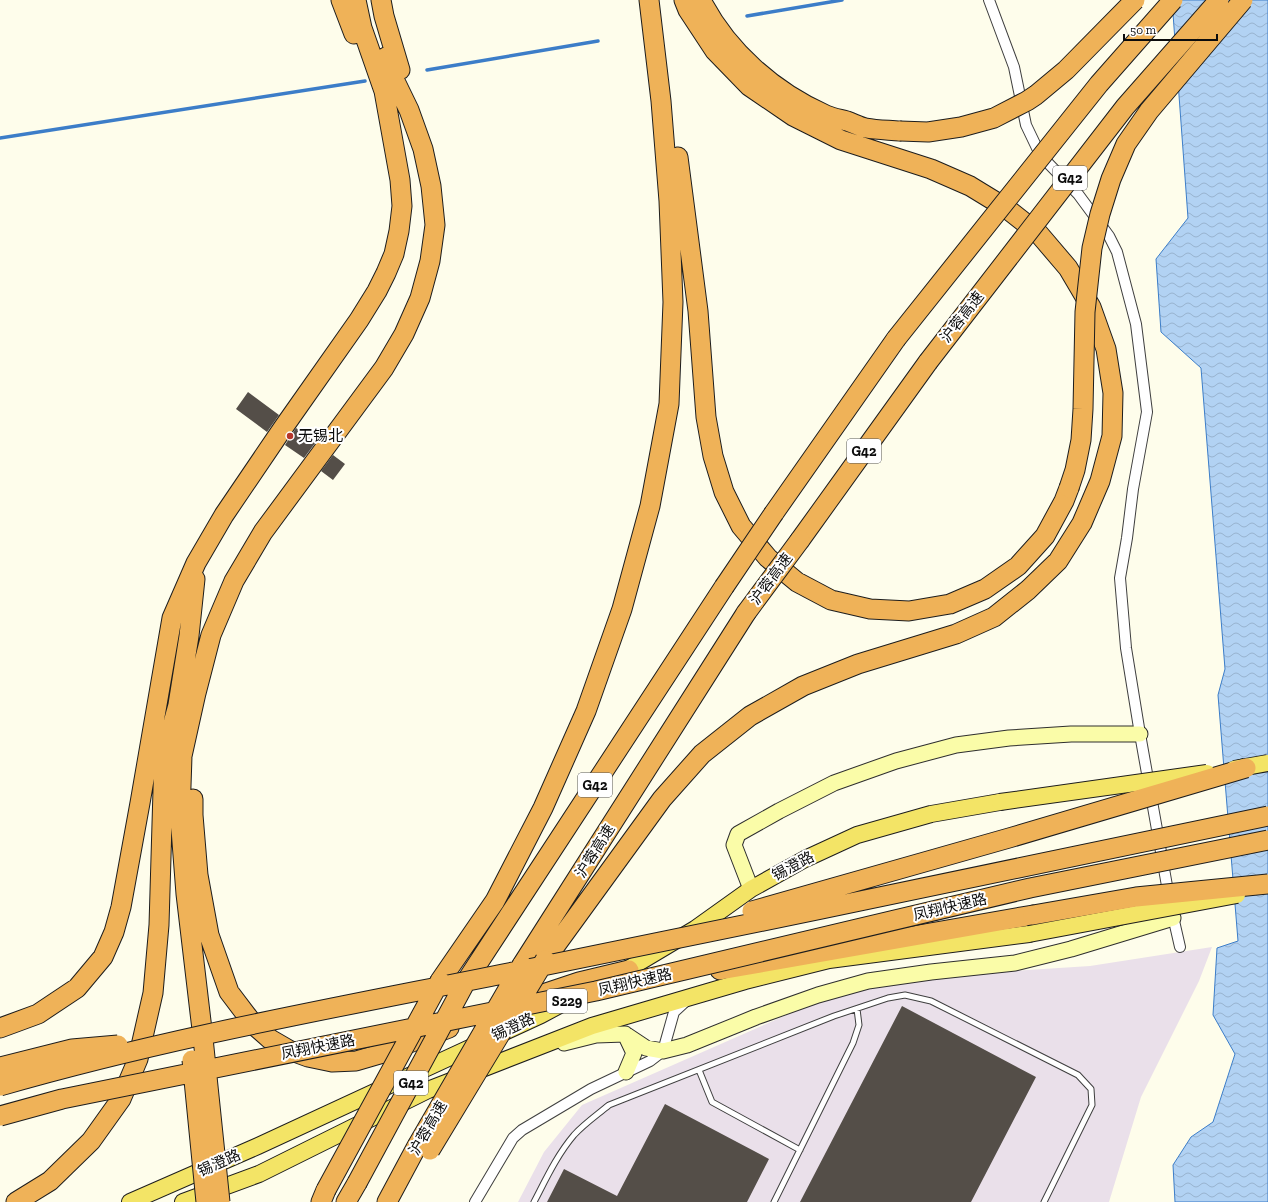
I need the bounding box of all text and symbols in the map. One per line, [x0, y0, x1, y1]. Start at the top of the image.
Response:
scale bar [1124, 16, 1217, 42]
text: 50 m [1130, 23, 1157, 37]
road number: G42 [1053, 166, 1087, 190]
street label: 沪蓉高速 [936, 288, 988, 346]
place label: 无锡北 [298, 427, 343, 445]
marker: 无锡北 [285, 431, 295, 441]
road number: G42 [847, 439, 881, 463]
street label: 沪蓉高速 [746, 550, 796, 608]
road number: G42 [578, 773, 612, 797]
street label: 沪蓉高速 [571, 821, 619, 881]
street label: 锡澄路 [769, 847, 817, 885]
street label: 凤翔快速路 [911, 890, 989, 924]
street label: 凤翔快速路 [596, 965, 674, 999]
road number: S229 [547, 989, 587, 1013]
street label: 锡澄路 [489, 1009, 537, 1045]
street label: 凤翔快速路 [279, 1031, 357, 1063]
road number: G42 [394, 1071, 428, 1095]
street label: 沪蓉高速 [405, 1098, 451, 1158]
street label: 锡澄路 [195, 1146, 243, 1180]

